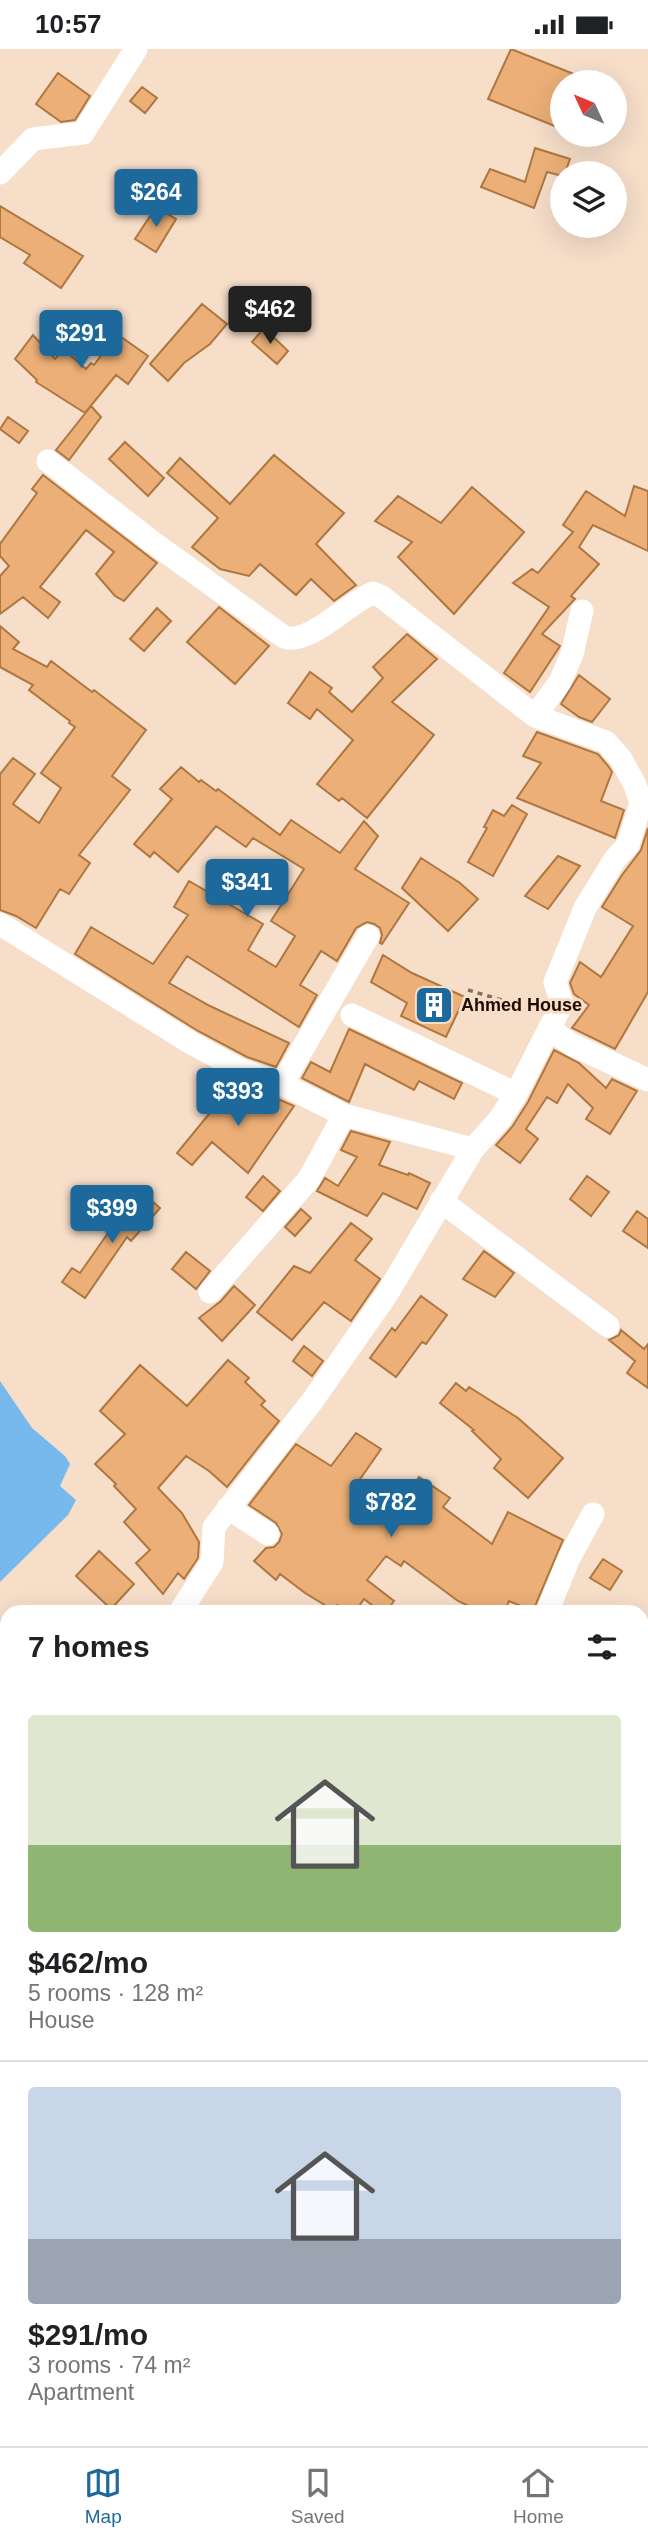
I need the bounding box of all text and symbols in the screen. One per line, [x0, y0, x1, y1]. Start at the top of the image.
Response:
text: 10:57 [35, 9, 102, 39]
north arrow [550, 70, 626, 147]
map controls [550, 70, 627, 238]
button: layers [550, 161, 627, 238]
pin: $264 [115, 169, 197, 229]
text: $264 [130, 179, 182, 205]
pin: $462 [229, 287, 311, 346]
text: $462 [244, 296, 296, 322]
pin: $291 [40, 311, 122, 370]
text: $291 [55, 320, 107, 346]
pin: $341 [206, 859, 288, 919]
text: $341 [221, 869, 273, 895]
building icon: Ahmed House [413, 984, 455, 1026]
place label: Ahmed House [461, 995, 582, 1015]
pin: $393 [197, 1069, 279, 1128]
text: $393 [212, 1078, 264, 1104]
pin: $399 [71, 1185, 153, 1245]
text: $399 [86, 1195, 138, 1221]
pin: $782 [350, 1479, 432, 1539]
text: $782 [365, 1489, 417, 1515]
icon: filters [583, 1628, 621, 1666]
text: 7 homes [28, 1630, 150, 1663]
icon: home [262, 1761, 388, 1887]
text: $462/mo [28, 1946, 148, 1979]
text: 5 rooms · 128 m² [28, 1980, 203, 2006]
text: House [28, 2007, 94, 2033]
icon: home [262, 2133, 388, 2259]
text: $291/mo [28, 2318, 148, 2351]
text: 3 rooms · 74 m² [28, 2352, 190, 2378]
text: Apartment [28, 2379, 134, 2405]
tab: Map [84, 2464, 122, 2528]
tab: Saved [291, 2464, 345, 2528]
tab: Home [513, 2464, 564, 2528]

